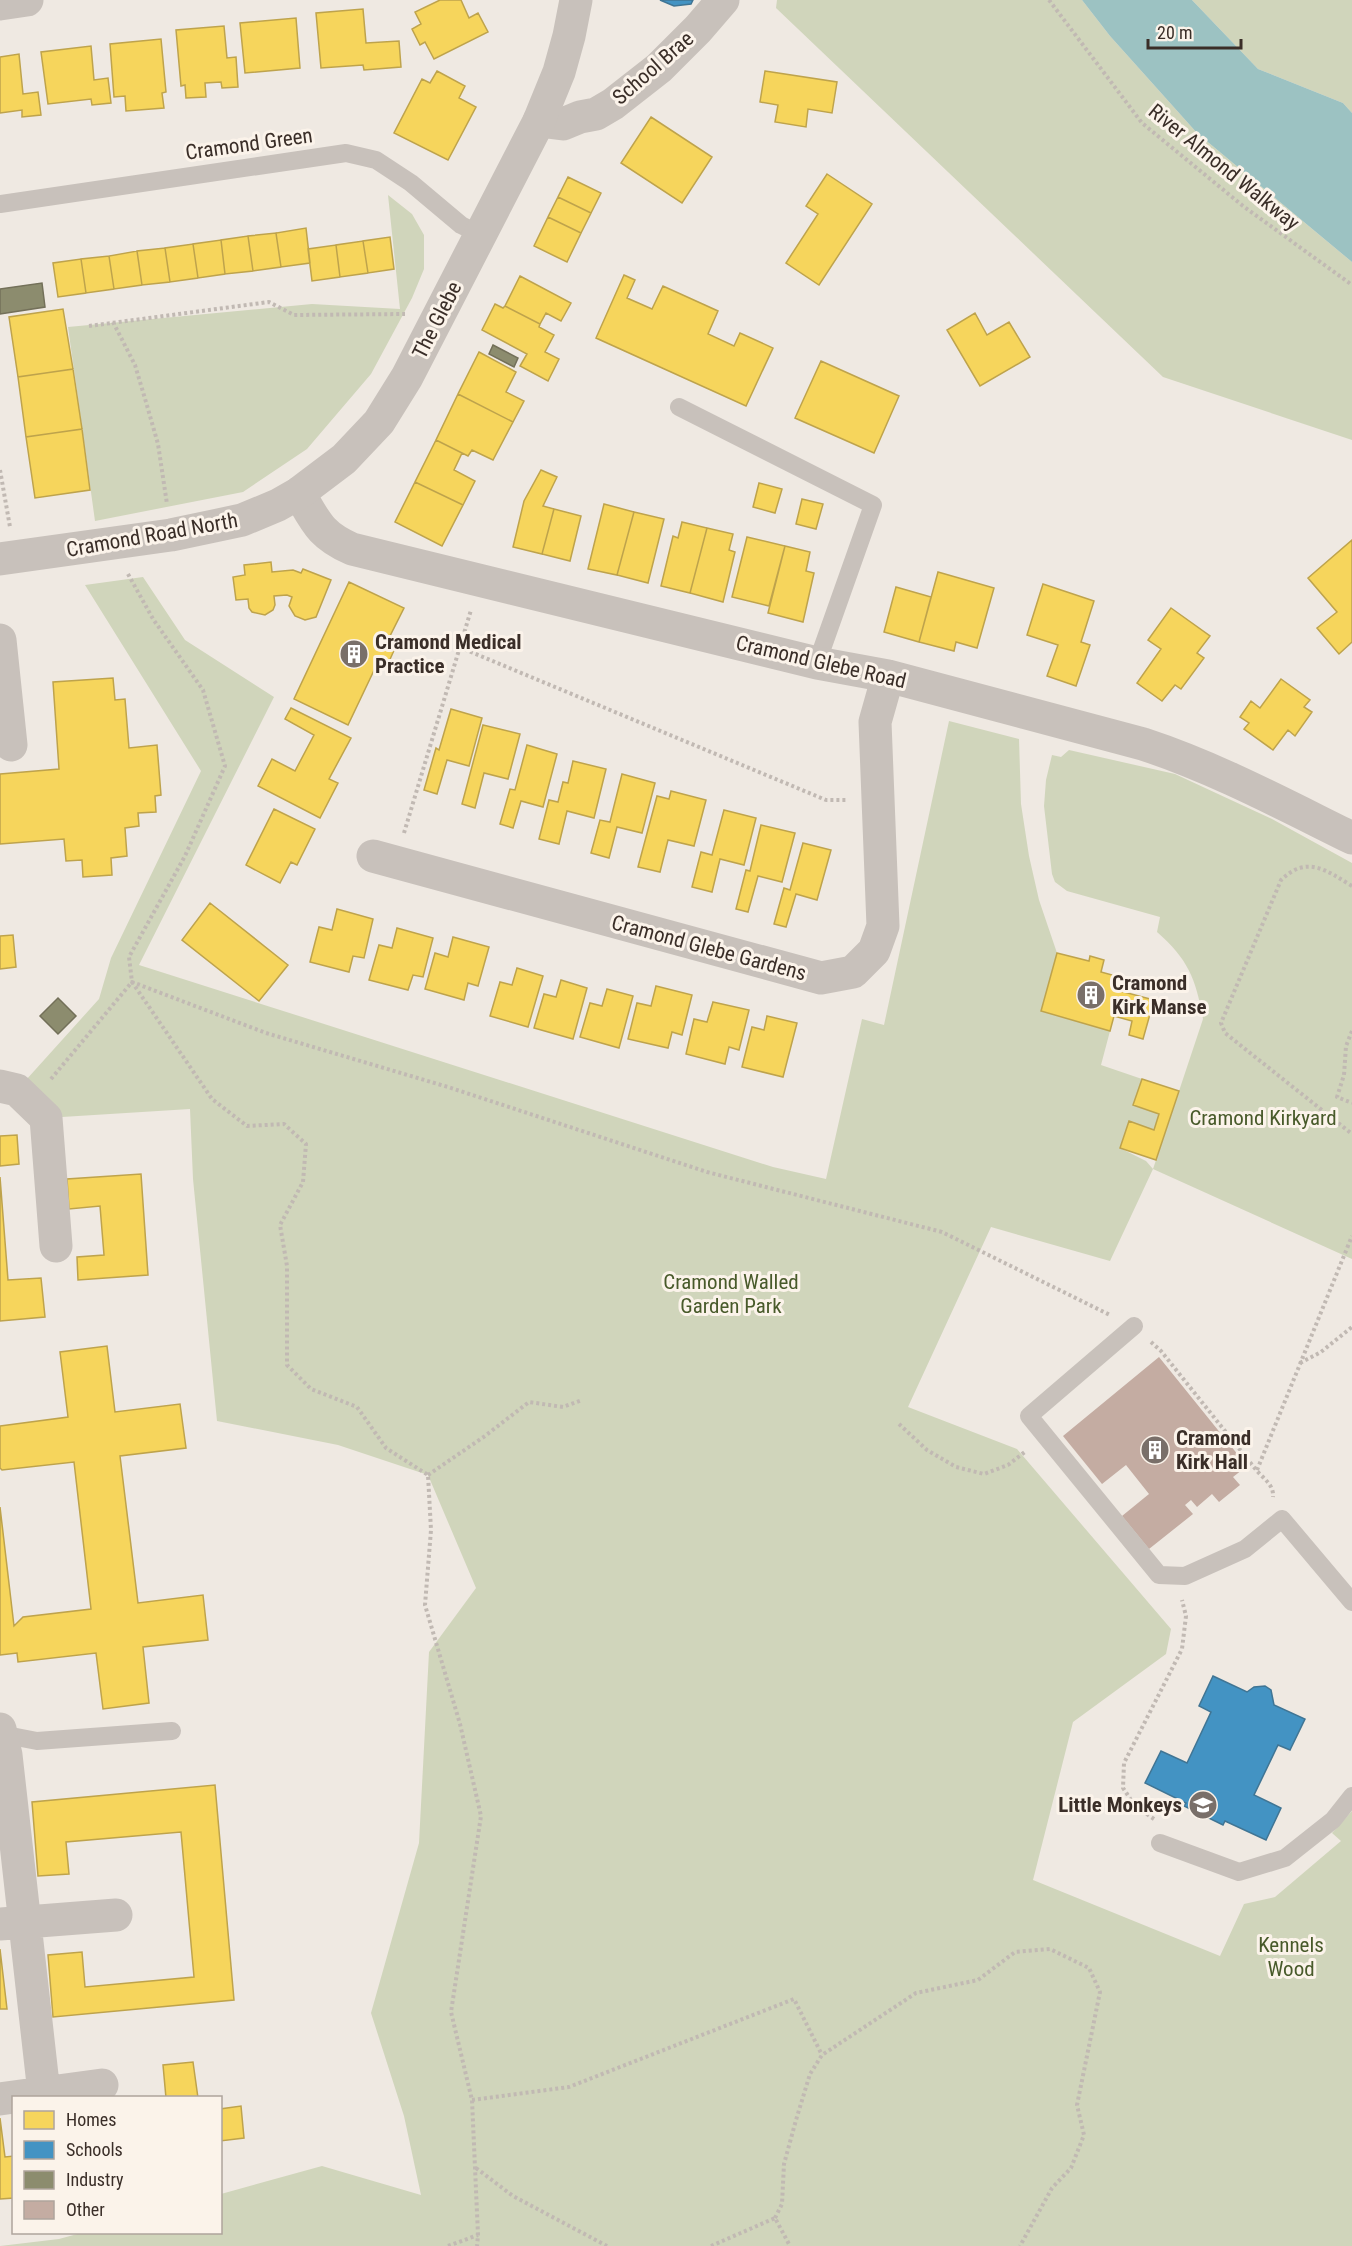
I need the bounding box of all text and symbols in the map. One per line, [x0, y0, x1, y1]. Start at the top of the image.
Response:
scale bar [1148, 12, 1241, 50]
text: 20 m [1157, 22, 1192, 43]
street label: School Brae [608, 26, 698, 109]
street label: River Almond Walkway [1144, 99, 1304, 235]
street label: Cramond Green [184, 123, 314, 165]
street label: The Glebe [407, 277, 467, 362]
street label: Cramond Road North [64, 508, 240, 562]
place label: Cramond Medical Practice [375, 630, 522, 678]
street label: Cramond Glebe Road [734, 631, 908, 693]
building icon: Cramond Medical Practice [338, 638, 370, 670]
street label: Cramond Glebe Gardens [609, 910, 809, 986]
place label: Cramond Kirk Manse [1112, 971, 1206, 1019]
building icon: Cramond Kirk Manse [1075, 979, 1107, 1011]
park label: Cramond Kirkyard [1189, 1106, 1337, 1130]
park label: Cramond Walled Garden Park [663, 1270, 799, 1318]
place label: Cramond Kirk Hall [1176, 1426, 1251, 1474]
building icon: Cramond Kirk Hall [1139, 1434, 1171, 1466]
school or university icon: Little Monkeys [1187, 1789, 1219, 1821]
place label: Little Monkeys [1058, 1793, 1182, 1817]
park label: Kennels Wood [1258, 1933, 1324, 1981]
legend [12, 2096, 222, 2234]
text: Homes [66, 2109, 116, 2130]
text: Schools [66, 2139, 123, 2160]
text: Industry [66, 2169, 124, 2190]
text: Other [66, 2199, 105, 2220]

